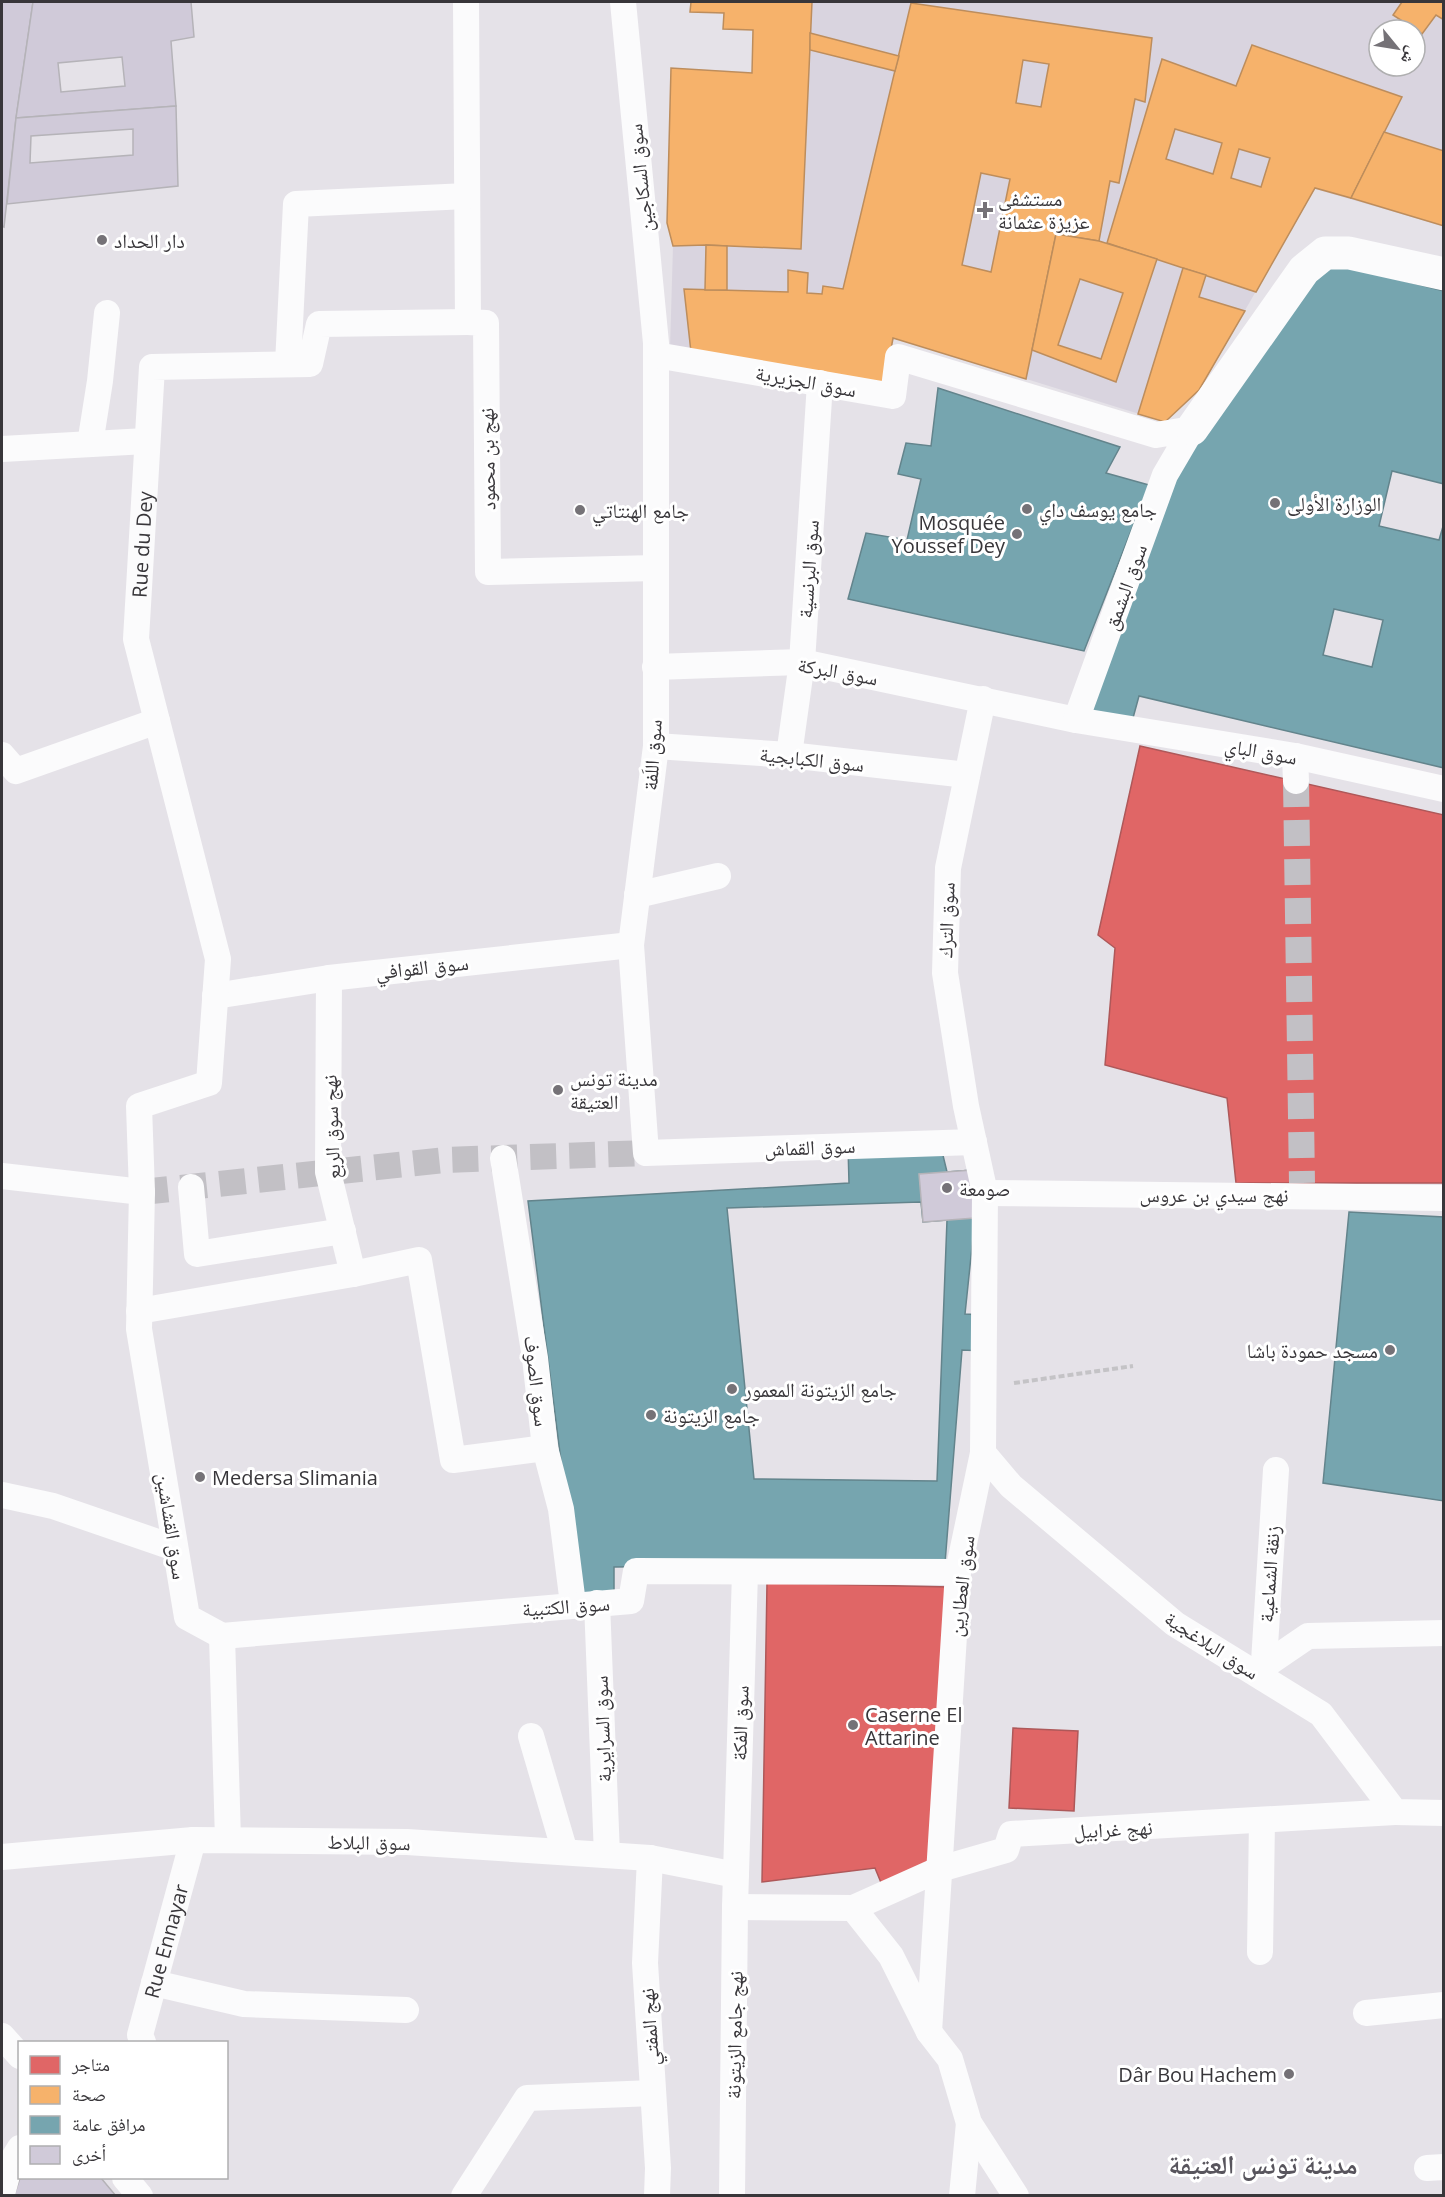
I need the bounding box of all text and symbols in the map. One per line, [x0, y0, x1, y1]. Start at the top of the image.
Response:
north arrow [1367, 18, 1427, 78]
text: ش [1396, 43, 1424, 68]
street label: سوق السكاجين [621, 122, 659, 234]
place label: مستشفى عزيزة عثمانة [998, 185, 1090, 235]
marker: مستشفى عزيزة عثمانة [976, 201, 994, 219]
place label: دار الحداد [114, 227, 185, 254]
marker: دار الحداد [95, 233, 109, 247]
street label: سوق الجزيرية [753, 359, 859, 403]
street label: نهج بن محمود [473, 408, 501, 510]
street label: Rue du Dey [125, 490, 158, 598]
place label: الوزارة الأولى [1287, 490, 1381, 517]
place label: جامع يوسف داي [1039, 496, 1157, 526]
marker: الوزارة الأولى [1268, 496, 1282, 510]
place label: جامع الهنتاتي [592, 497, 689, 527]
marker: جامع يوسف داي [1020, 502, 1034, 516]
marker: جامع الهنتاتي [573, 503, 587, 517]
place label: Mosquée Youssef Dey [892, 509, 1006, 559]
street label: سوق البرنسية [791, 519, 825, 619]
marker: Mosquée Youssef Dey [1010, 527, 1024, 541]
street label: سوق البشمق [1097, 540, 1153, 634]
street label: سوق البركة [796, 651, 880, 691]
street label: سوق اللَفة [636, 718, 668, 792]
street label: سوق الباي [1222, 731, 1299, 774]
street label: سوق الكبابجية [758, 740, 866, 778]
street label: سوق الترك [931, 881, 961, 959]
street label: سوق القوافي [374, 949, 470, 988]
place label: مدينة تونس العتيقة [570, 1065, 658, 1115]
street label: نهج سوق الربع [316, 1074, 346, 1180]
marker: مدينة تونس العتيقة [551, 1083, 565, 1097]
street label: سوق القماش [764, 1132, 856, 1162]
place label: صومعة [959, 1175, 1011, 1202]
marker: صومعة [940, 1181, 954, 1195]
street label: نهج سيدي بن عروس [1139, 1181, 1289, 1211]
street label: سوق الصوف [518, 1334, 556, 1428]
place label: مسجد حمودة باشا [1247, 1337, 1378, 1364]
marker: مسجد حمودة باشا [1383, 1343, 1397, 1357]
place label: جامع الزيتونة المعمور [743, 1376, 897, 1403]
marker: جامع الزيتونة المعمور [725, 1382, 739, 1396]
place label: جامع الزيتونة [663, 1402, 760, 1429]
marker: جامع الزيتونة [644, 1408, 658, 1422]
place label: Medersa Slimania [212, 1464, 378, 1491]
marker: Medersa Slimania [193, 1470, 207, 1484]
street label: سوق القشاشين [150, 1471, 194, 1581]
street label: زنقة الشماعية [1252, 1525, 1286, 1623]
street label: سوق العطارين [941, 1534, 981, 1638]
street label: سوق الكتبية [521, 1589, 611, 1623]
street label: سوق البلاغجية [1160, 1604, 1264, 1686]
street label: سوق السرايرية [587, 1675, 617, 1783]
street label: سوق الفكة [725, 1685, 755, 1761]
place label: Caserne El Attarine [865, 1701, 963, 1751]
marker: Caserne El Attarine [846, 1718, 860, 1732]
street label: نهج غرابيل [1073, 1813, 1153, 1845]
street label: سوق البلاط [327, 1828, 411, 1856]
street label: Rue Ennayar [137, 1881, 194, 2001]
street label: نهج جامع الزيتونة [719, 1971, 749, 2099]
street label: نهج المفتي [633, 1987, 668, 2067]
legend [18, 2041, 228, 2179]
text: متاجر [71, 2052, 110, 2076]
place label: Dâr Bou Hachem [1118, 2061, 1277, 2088]
marker: Dâr Bou Hachem [1282, 2067, 1296, 2081]
text: صحة [72, 2082, 106, 2106]
text: مرافق عامة [72, 2112, 146, 2136]
text: أخرى [72, 2142, 106, 2166]
district label: مدينة تونس العتيقة [1168, 2146, 1358, 2182]

